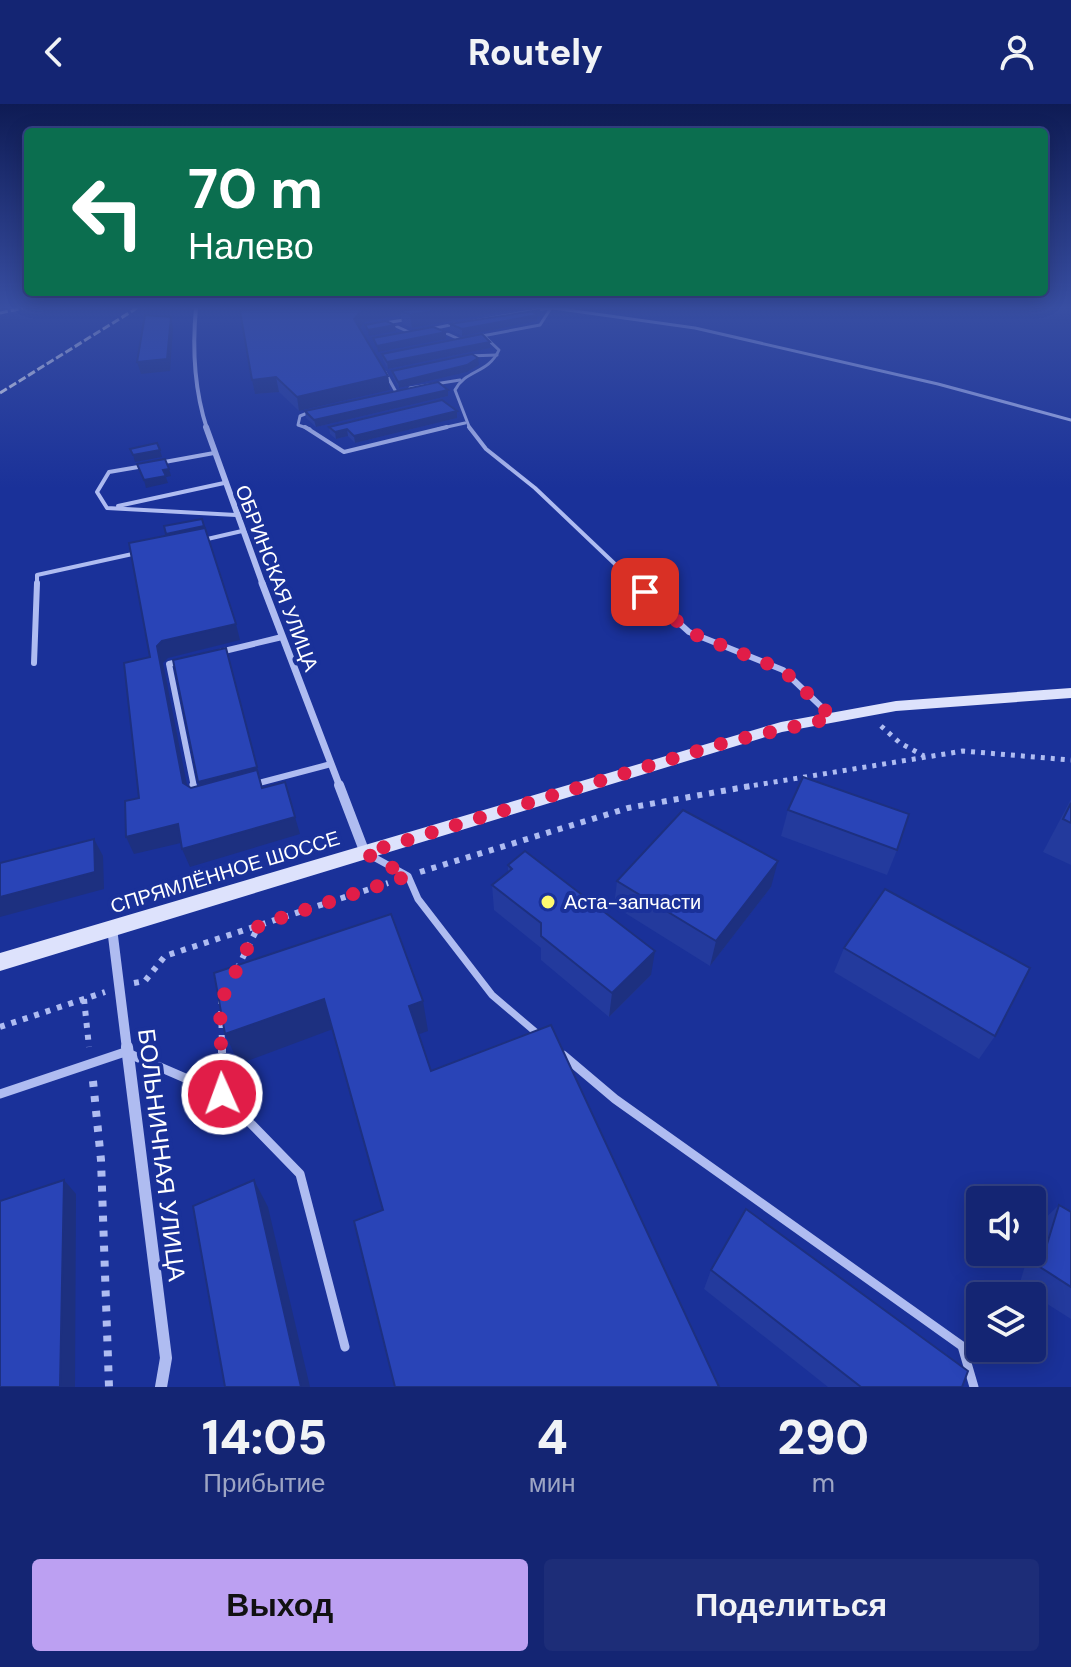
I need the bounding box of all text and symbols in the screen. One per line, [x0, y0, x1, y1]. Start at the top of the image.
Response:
text: Routely [468, 29, 603, 76]
icon: back [32, 30, 76, 74]
icon: person [995, 30, 1039, 74]
text: 70 m [188, 152, 323, 225]
icon: left [56, 160, 160, 264]
text: Налево [188, 223, 314, 270]
street label: ОБРИНСКАЯ УЛИЦА [229, 481, 325, 676]
pin [611, 558, 679, 626]
icon: arrive [623, 570, 667, 614]
street label: СПРЯМЛЁННОЕ ШОССЕ [107, 825, 343, 919]
place label: Аста-запчасти [564, 889, 701, 915]
marker: Аста-запчасти [539, 893, 557, 911]
street label: БОЛЬНИЧНАЯ УЛИЦА [131, 1027, 193, 1283]
position arrow [180, 1052, 264, 1136]
map controls [966, 1186, 1046, 1362]
button: sound [966, 1186, 1046, 1266]
button: layers [966, 1282, 1046, 1362]
text: 14:05 [202, 1406, 327, 1469]
text: 4 [537, 1406, 568, 1469]
text: 290 [777, 1406, 869, 1469]
text: Прибытие [203, 1466, 326, 1500]
text: мин [529, 1466, 576, 1500]
text: m [812, 1466, 835, 1500]
button: Выход [32, 1559, 528, 1651]
button: Поделиться [544, 1559, 1039, 1651]

